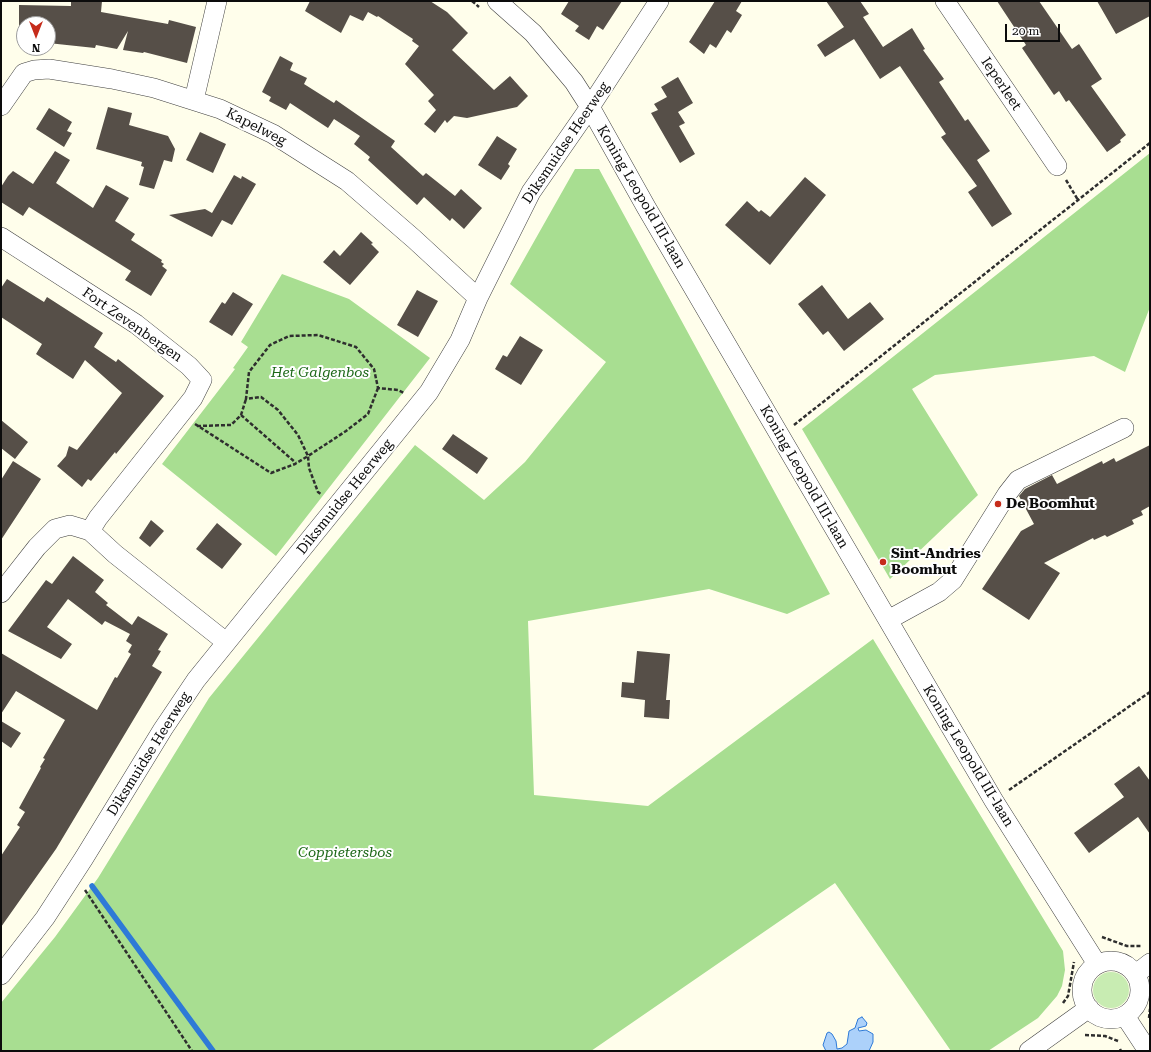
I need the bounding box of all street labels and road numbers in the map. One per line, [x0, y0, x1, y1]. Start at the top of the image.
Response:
street label: Ieperleet [977, 54, 1025, 114]
street label: Diksmuidse Heerweg [519, 79, 613, 207]
street label: Kapelweg [223, 105, 289, 149]
street label: Koning Leopold III-laan [593, 122, 689, 272]
street label: Fort Zevenbergen [79, 284, 185, 366]
street label: Koning Leopold III-laan [756, 402, 852, 552]
street label: Diksmuidse Heerweg [293, 436, 397, 558]
street label: Koning Leopold III-laan [919, 682, 1017, 830]
street label: Diksmuidse Heerweg [104, 689, 194, 819]

